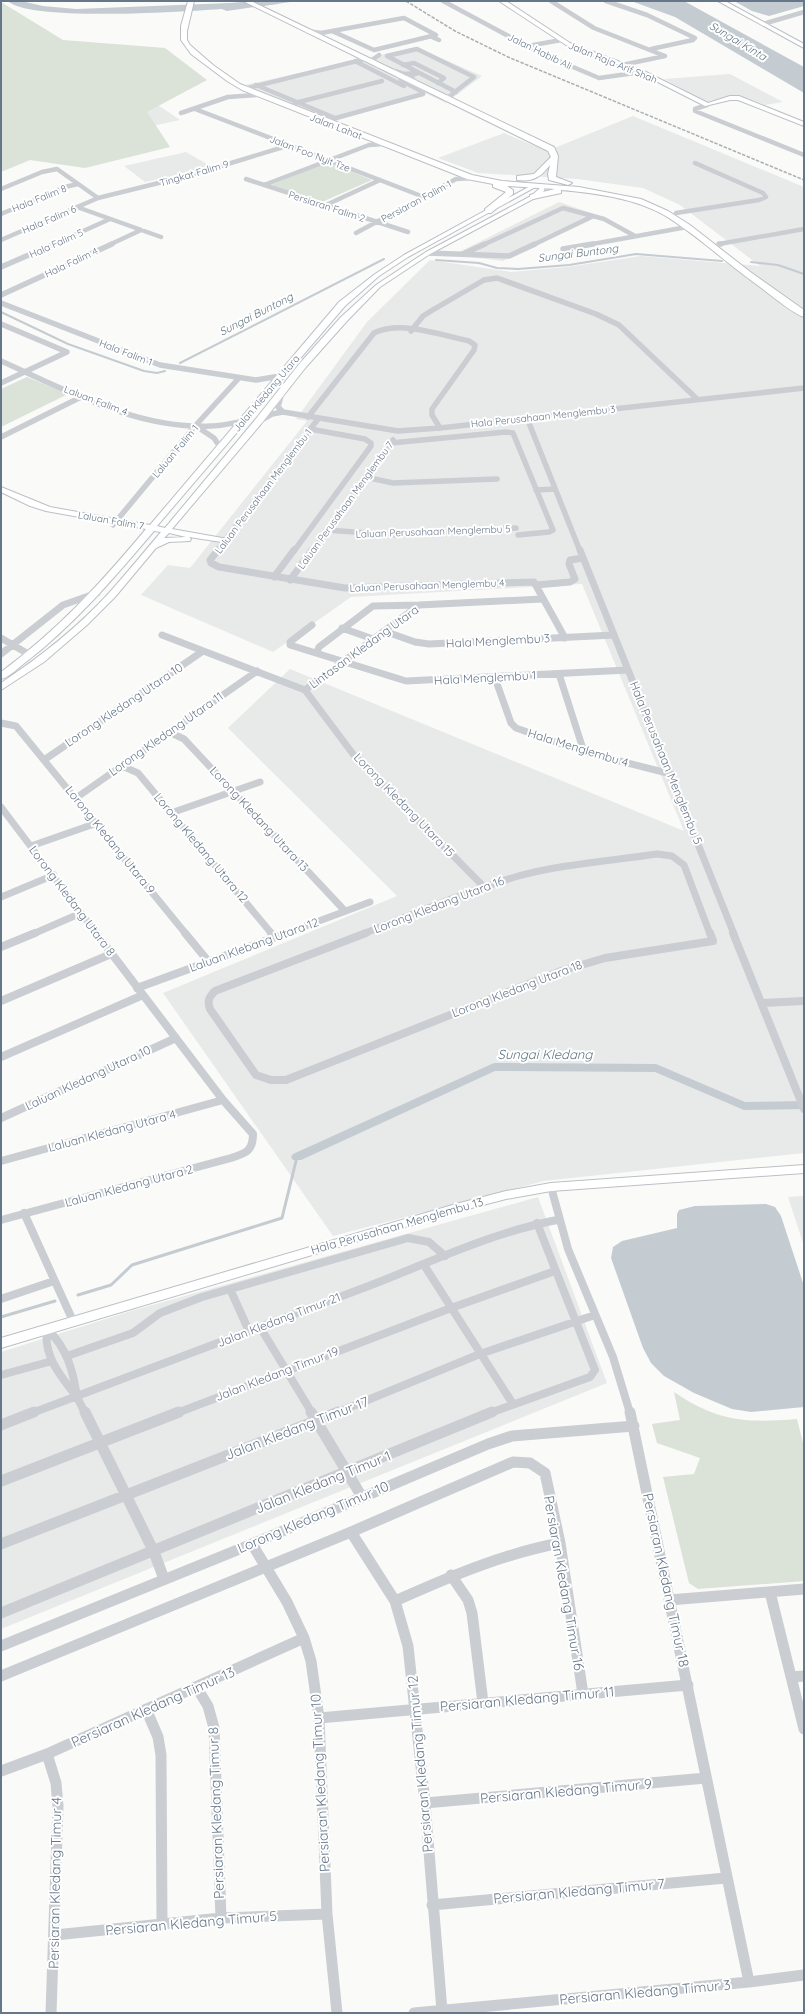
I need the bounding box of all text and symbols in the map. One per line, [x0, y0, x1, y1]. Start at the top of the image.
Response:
water label: Sungai Kinta [707, 18, 770, 64]
street label: Jalan Habib Ali [506, 30, 574, 73]
street label: Jalan Raja Arif Shah [566, 39, 659, 86]
street label: Jalan Lahat [308, 111, 364, 143]
street label: Jalan Foo Nyit Tze [268, 132, 352, 175]
street label: Tingkat Falim 9 [158, 157, 230, 190]
street label: Persiaran Falim 1 [379, 177, 454, 226]
street label: Hala Falim 8 [10, 182, 68, 215]
street label: Persiaran Falim 2 [287, 188, 367, 225]
street label: Hala Falim 6 [20, 202, 79, 237]
street label: Hala Falim 5 [27, 226, 85, 261]
water label: Sungai Buntong [537, 241, 620, 265]
street label: Hala Falim 4 [42, 244, 100, 280]
water label: Sungai Buntong [217, 289, 296, 339]
street label: Hala Falim 1 [97, 336, 154, 369]
street label: Jalan Kledang Utara [230, 352, 302, 434]
street label: Laluan Falim 4 [62, 382, 129, 419]
street label: Hala Perusahaan Menglembu 3 [470, 402, 616, 431]
street label: Laluan Falim 1 [149, 422, 201, 481]
street label: Laluan Perusahaan Menglembu 1 [212, 426, 315, 556]
street label: Laluan Perusahaan Menglembu 7 [295, 439, 396, 572]
street label: Laluan Falim 7 [77, 508, 145, 533]
street label: Laluan Perusahaan Menglembu 5 [355, 522, 511, 541]
street label: Laluan Perusahaan Menglembu 4 [349, 576, 505, 595]
street label: Lintasan Kledang Utara [306, 602, 421, 691]
street label: Hala Menglembu 3 [445, 630, 550, 651]
street label: Lorong Kledang Utara 10 [62, 659, 186, 750]
street label: Hala Menglembu 1 [433, 667, 537, 688]
street label: Hala Perusahaan Menglembu 5 [627, 679, 706, 847]
street label: Lorong Kledang Utara 11 [105, 688, 226, 779]
street label: Hala Menglembu 4 [526, 725, 630, 770]
street label: Lorong Kledang Utara 15 [351, 750, 458, 860]
street label: Lorong Kledang Utara 13 [207, 763, 312, 874]
street label: Lorong Kledang Utara 9 [62, 783, 159, 897]
street label: Lorong Kledang Utara 12 [151, 790, 252, 906]
street label: Lorong Kledang Utara 8 [26, 843, 119, 959]
street label: Lorong Kledang Utara 16 [371, 873, 507, 936]
street label: Laluan Klebang Utara 12 [187, 914, 321, 975]
street label: Lorong Kledang Utara 18 [449, 957, 584, 1020]
street label: Laluan Kledang Utara 10 [23, 1042, 153, 1113]
water label: Sungai Kledang [498, 1046, 593, 1062]
street label: Laluan Kledang Utara 4 [46, 1106, 177, 1155]
street label: Laluan Kledang Utara 2 [63, 1161, 195, 1210]
street label: Hala Perusahaan Menglembu 13 [309, 1194, 485, 1257]
street label: Jalan Kledang Timur 21 [215, 1289, 343, 1350]
street label: Jalan Kledang Timur 19 [213, 1343, 341, 1404]
street label: Jalan Kledang Timur 17 [223, 1392, 371, 1464]
street label: Jalan Kledang Timur 1 [253, 1447, 393, 1517]
street label: Lorong Kledang Timur 10 [234, 1477, 392, 1557]
street label: Persiaran Kledang Timur 18 [639, 1491, 693, 1669]
street label: Persiaran Kledang Timur 16 [540, 1494, 588, 1672]
street label: Persiaran Kledang Timur 13 [68, 1663, 238, 1751]
street label: Persiaran Kledang Timur 12 [403, 1675, 437, 1853]
street label: Persiaran Kledang Timur 11 [439, 1682, 615, 1716]
street label: Persiaran Kledang Timur 10 [306, 1694, 334, 1872]
street label: Persiaran Kledang Timur 8 [204, 1727, 228, 1899]
street label: Persiaran Kledang Timur 9 [479, 1775, 653, 1807]
street label: Persiaran Kledang Timur 4 [45, 1797, 65, 1969]
street label: Persiaran Kledang Timur 7 [493, 1875, 665, 1907]
street label: Persiaran Kledang Timur 5 [104, 1907, 278, 1939]
street label: Persiaran Kledang Timur 3 [559, 1976, 731, 2008]

